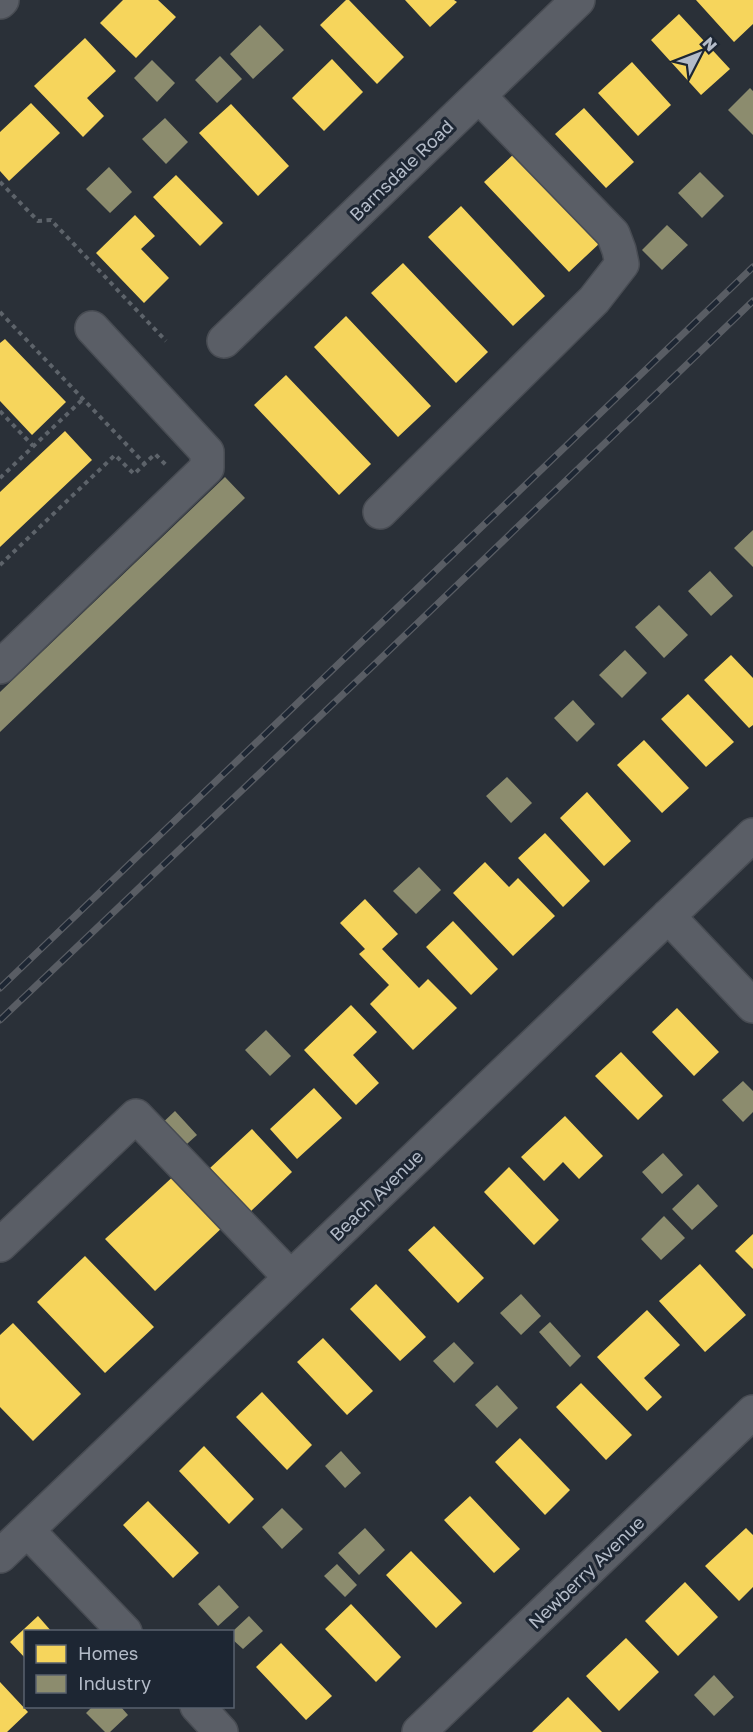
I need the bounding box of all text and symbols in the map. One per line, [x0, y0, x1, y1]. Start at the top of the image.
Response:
north arrow [669, 24, 729, 84]
text: N [699, 33, 722, 55]
street label: Barnsdale Road [345, 115, 457, 225]
street label: Beach Avenue [325, 1145, 427, 1245]
street label: Newberry Avenue [523, 1511, 649, 1633]
legend [24, 1630, 234, 1708]
text: Homes [78, 1642, 138, 1664]
text: Industry [78, 1672, 151, 1694]

